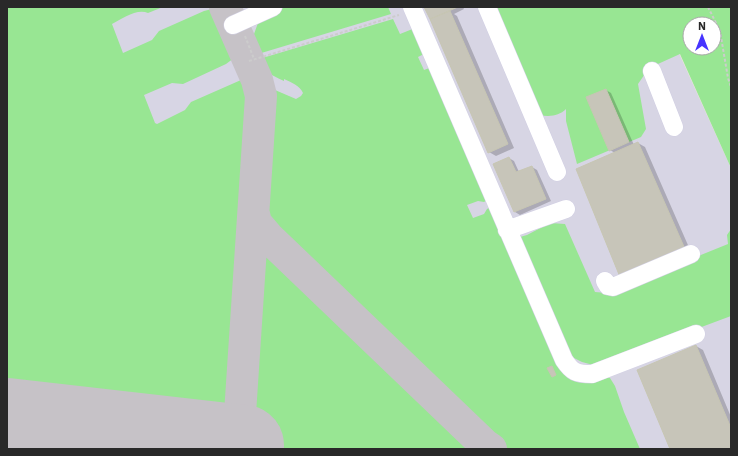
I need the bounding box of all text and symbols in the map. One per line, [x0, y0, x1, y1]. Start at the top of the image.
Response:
north arrow [682, 16, 722, 56]
text: N [698, 19, 706, 33]

